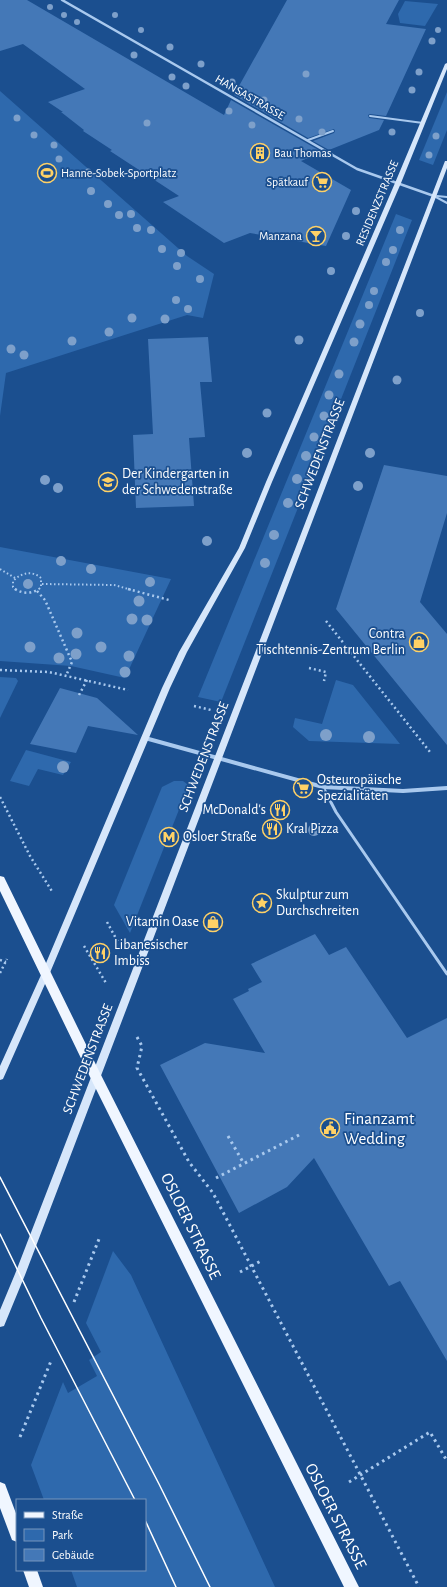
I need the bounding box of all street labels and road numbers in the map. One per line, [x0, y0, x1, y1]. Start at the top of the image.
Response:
street label: HANSASTRASSE [213, 72, 287, 122]
street label: RESIDENZSTRASSE [354, 158, 400, 247]
street label: SCHWEDENSTRASSE [293, 397, 348, 511]
street label: SCHWEDENSTRASSE [177, 700, 232, 814]
street label: SCHWEDENSTRASSE [61, 1002, 116, 1116]
street label: OSLOER STRASSE [158, 1170, 224, 1282]
street label: OSLOER STRASSE [302, 1460, 370, 1572]

